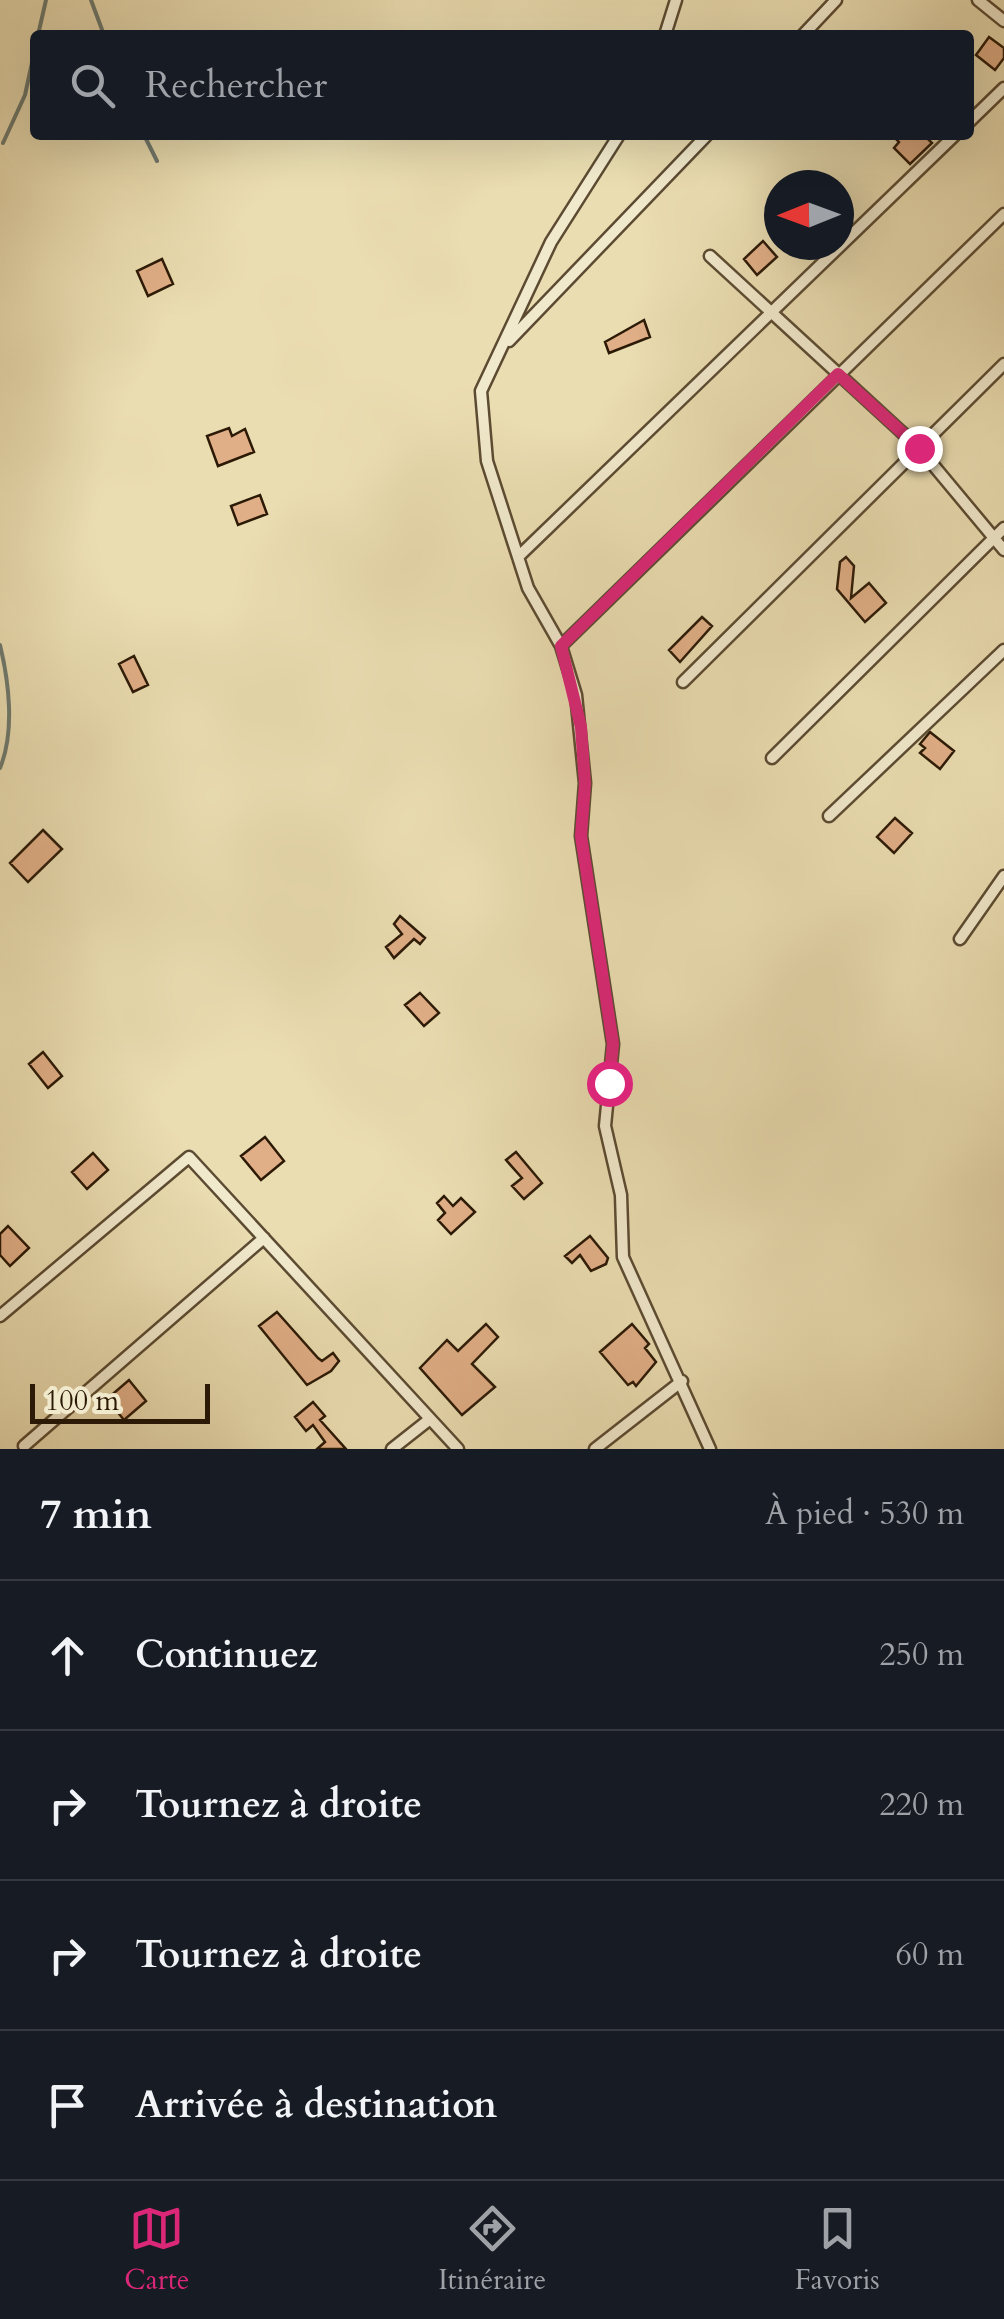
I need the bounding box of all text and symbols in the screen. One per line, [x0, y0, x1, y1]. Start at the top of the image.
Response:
search box [30, 30, 974, 140]
icon: search [65, 58, 120, 113]
text: Rechercher [145, 59, 327, 111]
north arrow [764, 170, 854, 260]
route end [897, 426, 943, 472]
route start [587, 1061, 633, 1107]
scale bar [30, 1379, 210, 1424]
text: 100 m [45, 1382, 119, 1420]
text: 7 min [40, 1486, 152, 1543]
text: À pied · 530 m [765, 1492, 964, 1536]
icon: ahead [40, 1628, 95, 1683]
text: Continuez [135, 1629, 318, 1681]
text: 250 m [879, 1633, 964, 1677]
icon: right [40, 1778, 95, 1833]
text: Tournez à droite [135, 1779, 422, 1831]
text: 220 m [879, 1783, 964, 1827]
icon: right [40, 1928, 95, 1983]
text: Tournez à droite [135, 1929, 422, 1981]
text: 60 m [896, 1933, 964, 1977]
icon: arrive [40, 2078, 95, 2133]
text: Arrivée à destination [135, 2079, 497, 2131]
tab: Carte [124, 2201, 190, 2299]
tab: Itinéraire [438, 2201, 546, 2299]
tab: Favoris [795, 2201, 880, 2299]

